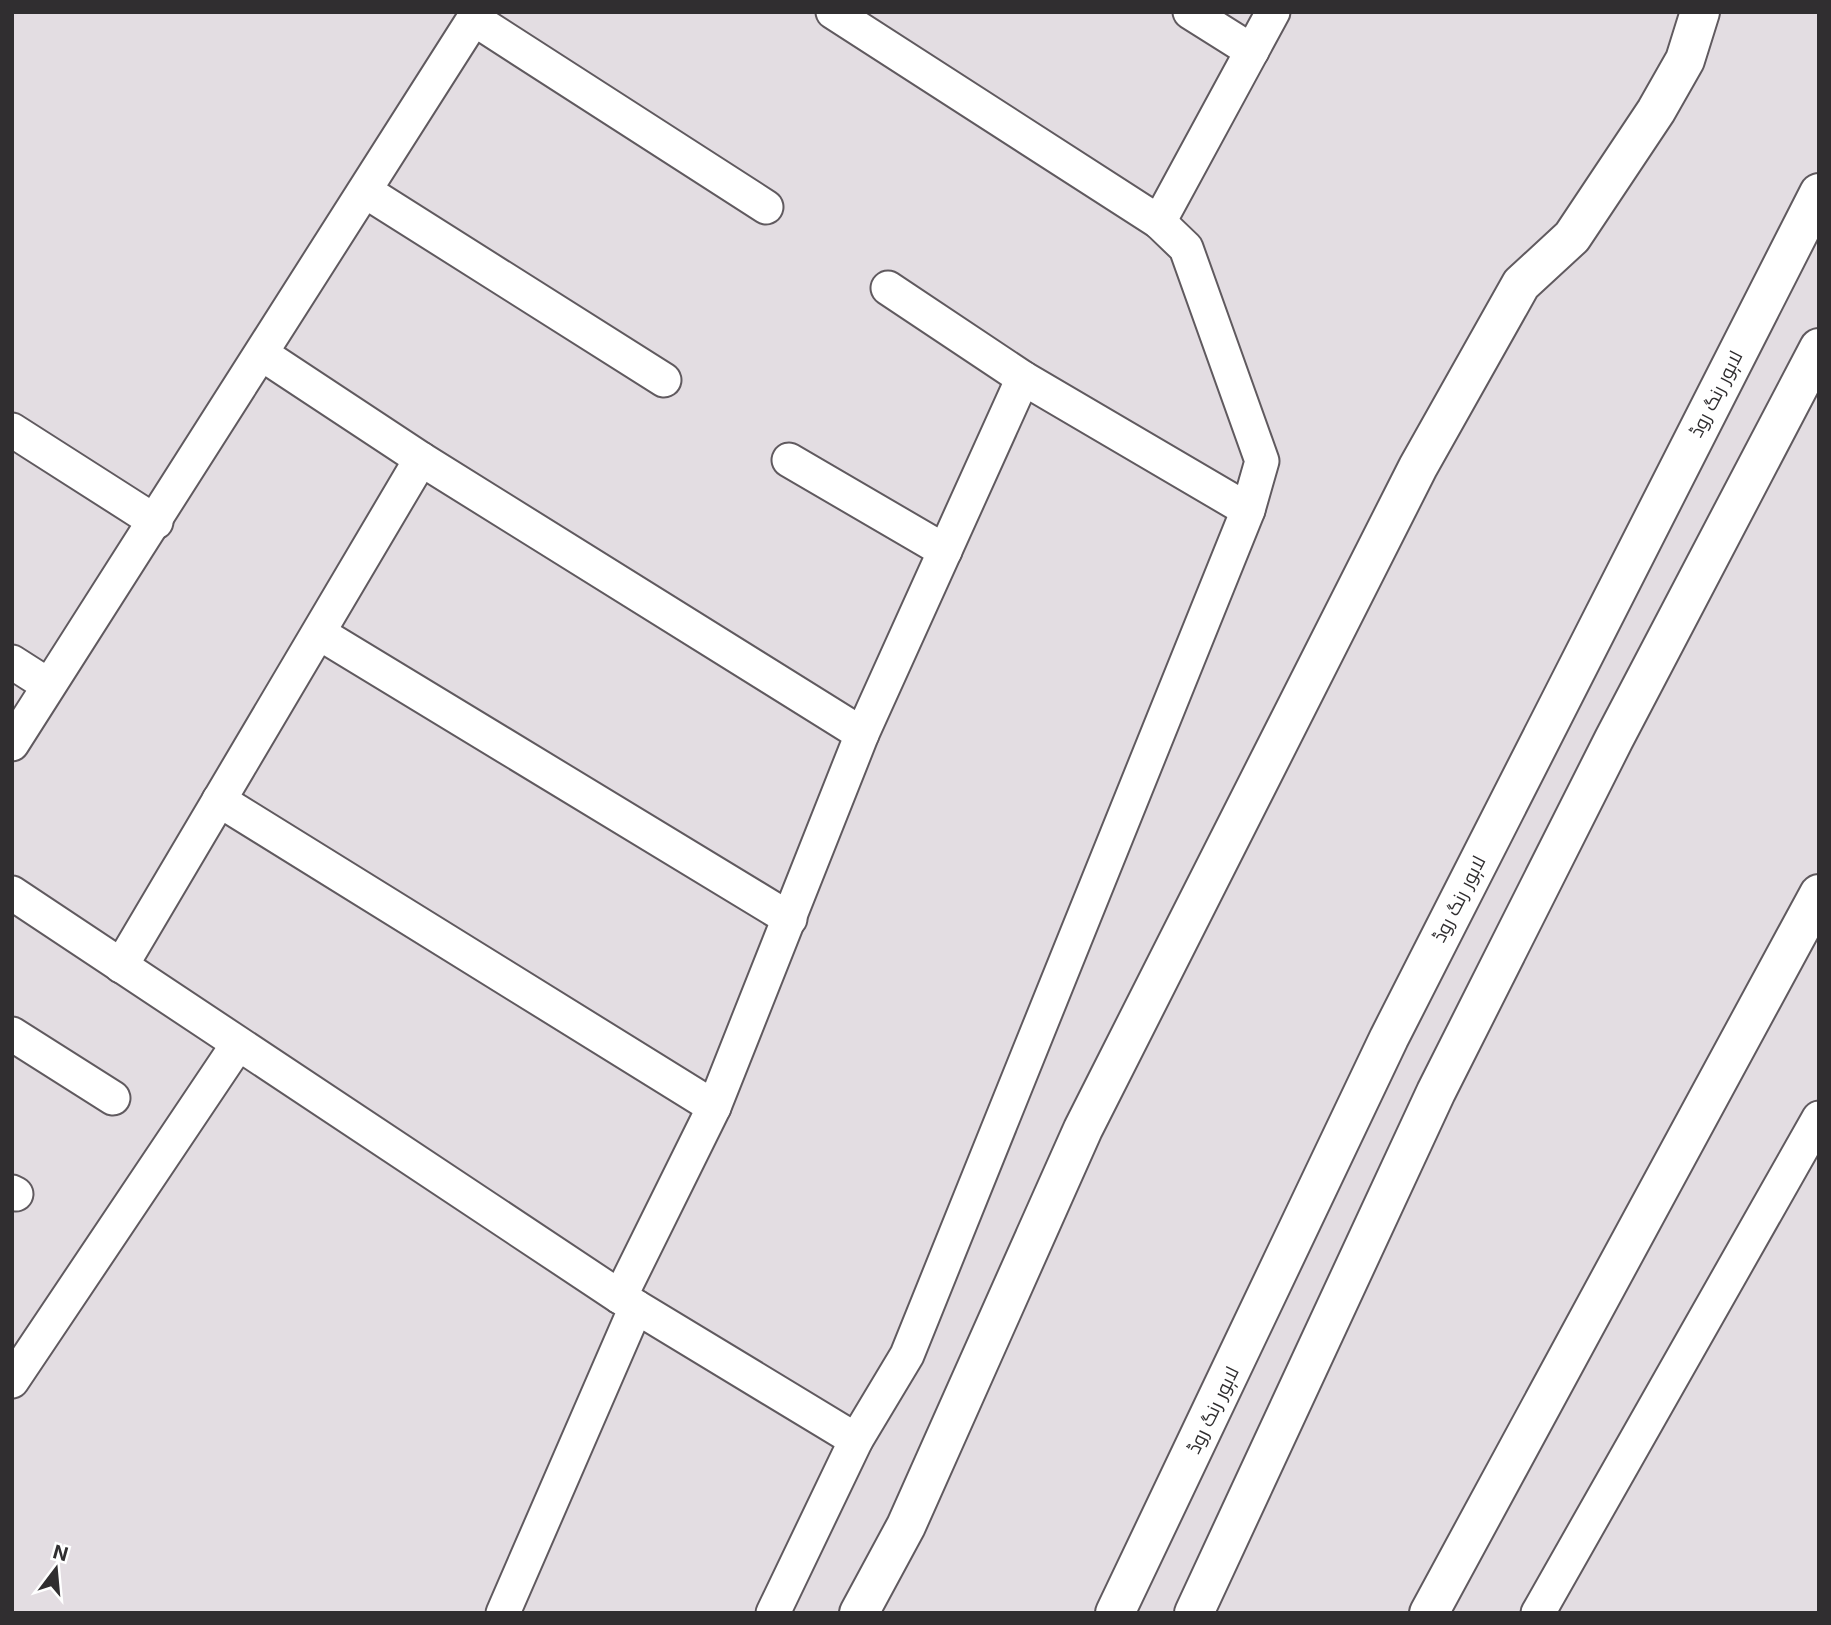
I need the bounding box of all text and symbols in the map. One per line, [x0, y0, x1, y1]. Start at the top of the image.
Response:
street label: لاہور رنگ روڈ [1684, 347, 1748, 442]
street label: لاہور رنگ روڈ [1427, 852, 1491, 947]
street label: لاہور رنگ روڈ [1182, 1363, 1245, 1458]
north arrow [21, 1534, 91, 1604]
text: N [50, 1540, 71, 1566]

